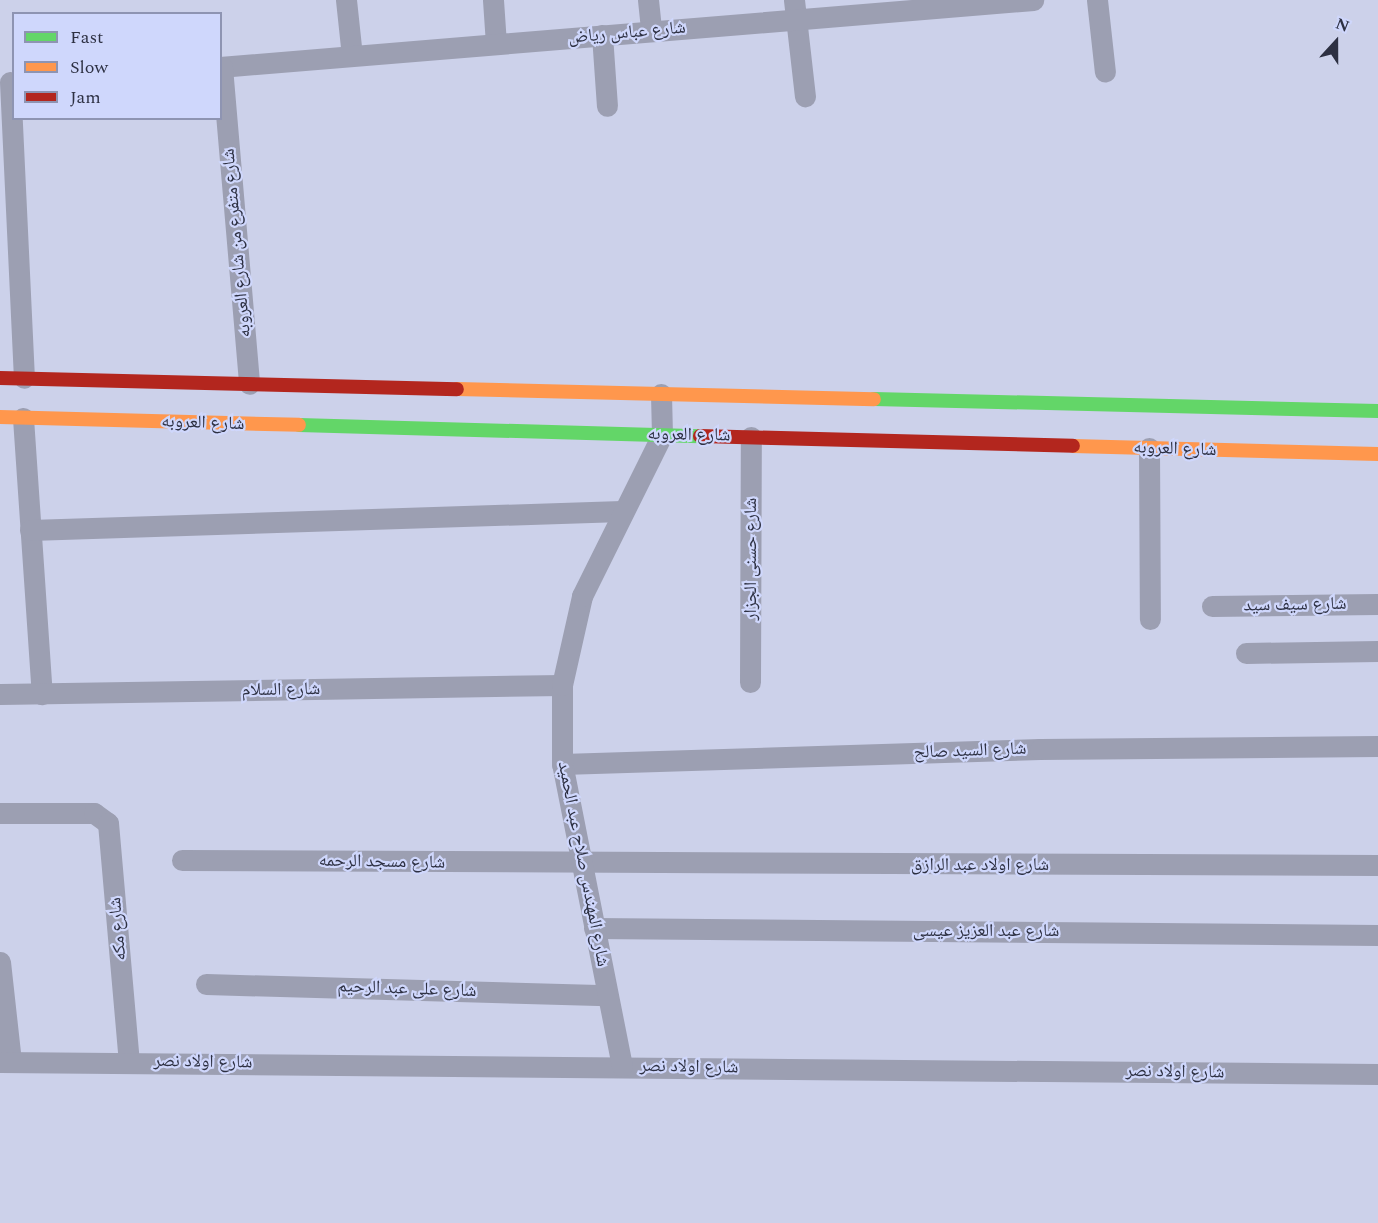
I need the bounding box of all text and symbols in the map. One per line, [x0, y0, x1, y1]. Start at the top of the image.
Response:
legend [12, 12, 222, 120]
north arrow [1306, 12, 1366, 72]
text: N [1332, 12, 1353, 39]
street label: شارع عباس رياض [567, 17, 687, 49]
text: Fast [70, 24, 103, 51]
text: Slow [70, 54, 108, 81]
text: Jam [70, 84, 101, 111]
street label: شارع متفرع من شارع العروبه [218, 148, 256, 338]
street label: شارع العروبه [161, 411, 245, 435]
street label: شارع العروبه [647, 423, 731, 447]
street label: شارع العروبه [1133, 437, 1217, 461]
street label: شارع حسنى الجزار [740, 498, 762, 620]
street label: شارع سيف سيد [1243, 593, 1347, 617]
street label: شارع السلام [242, 679, 320, 701]
street label: شارع السيد صالح [913, 738, 1027, 764]
street label: شارع المهندس صلاح عبد الحميد [552, 760, 614, 968]
street label: شارع مسجد الرحمه [319, 850, 445, 874]
street label: شارع اولاد عبد الرازق [911, 854, 1049, 876]
street label: شارع مكه [104, 897, 132, 961]
street label: شارع عبد العزيز عيسى [913, 920, 1059, 942]
street label: شارع على عبد الرحيم [337, 976, 477, 1002]
street label: شارع اولاد نصر [153, 1050, 253, 1074]
street label: شارع اولاد نصر [639, 1055, 739, 1079]
street label: شارع اولاد نصر [1125, 1060, 1225, 1084]

